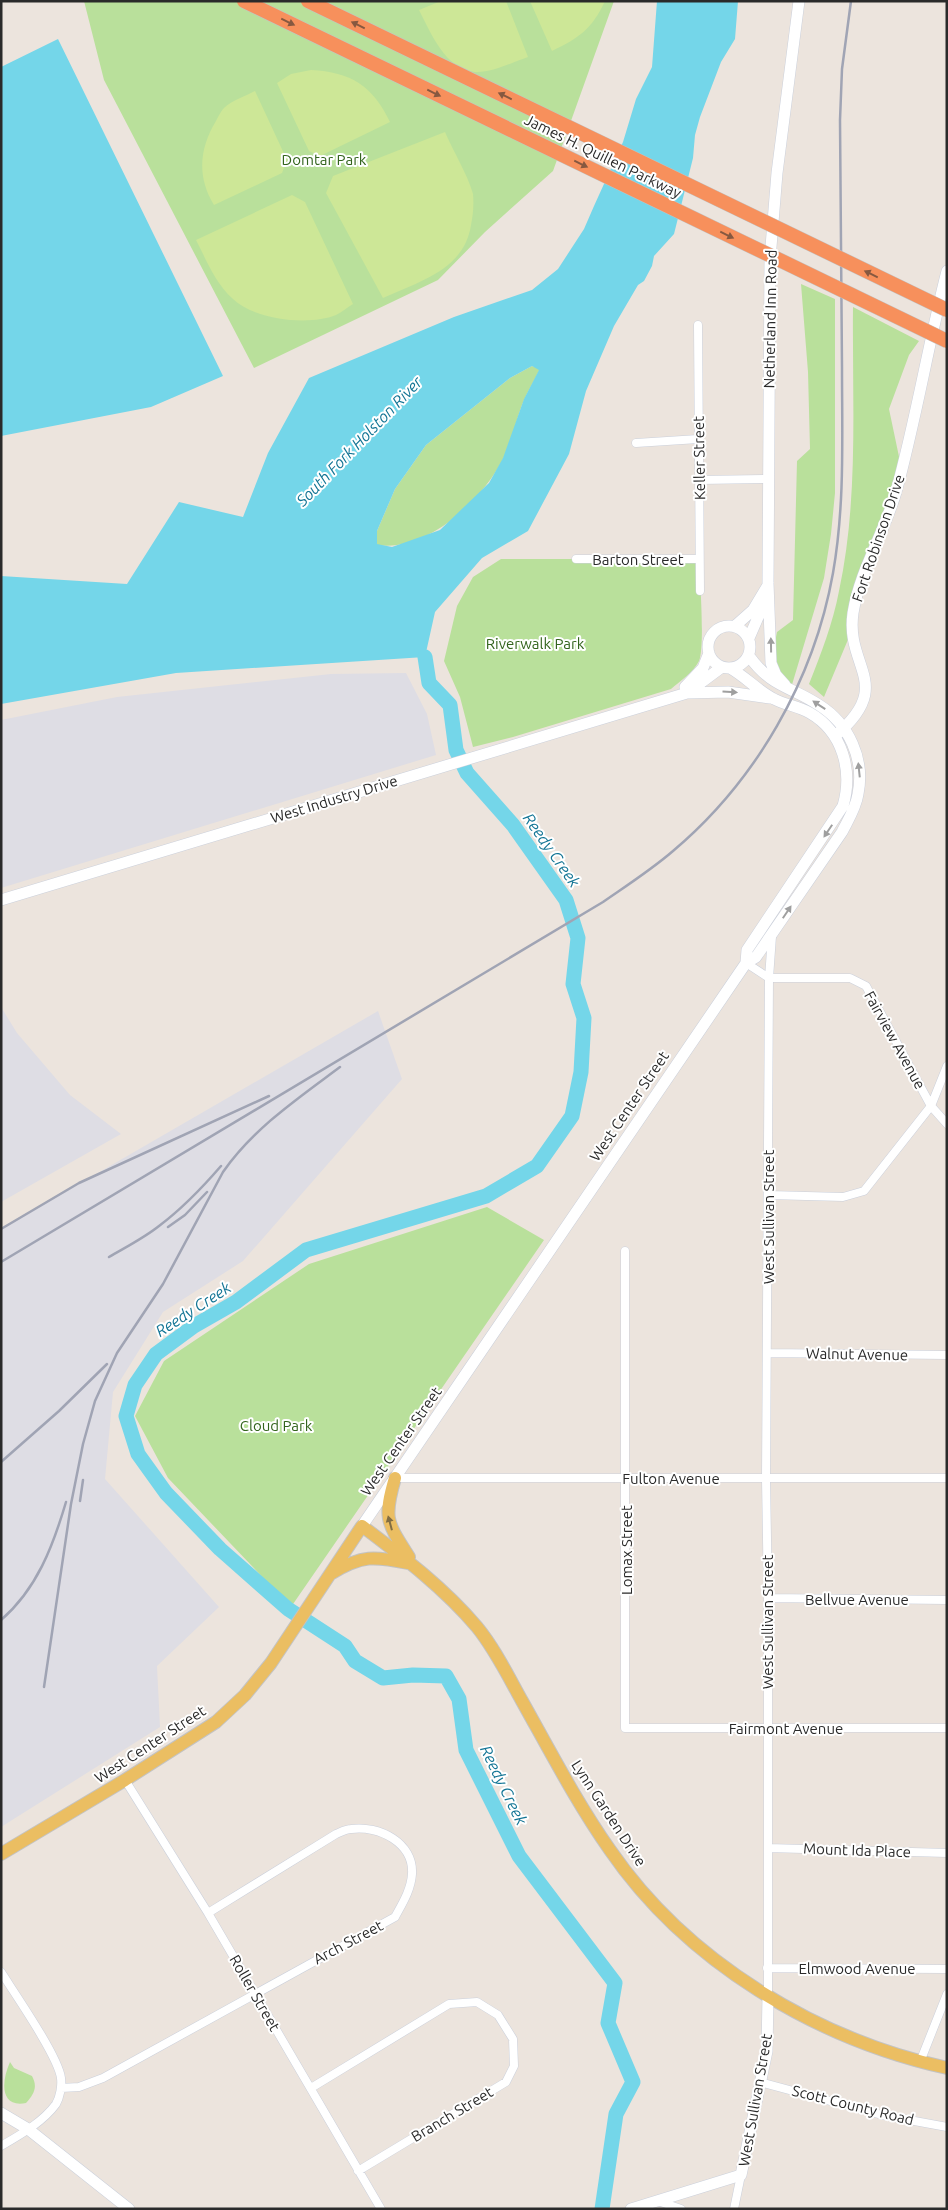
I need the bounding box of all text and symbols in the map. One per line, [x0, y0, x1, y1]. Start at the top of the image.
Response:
one-way arrow [281, 19, 295, 27]
one-way arrow [351, 21, 365, 29]
one-way arrow [427, 89, 442, 97]
one-way arrow [497, 92, 512, 100]
street label: James H. Quillen Parkway [522, 111, 684, 201]
park label: Domtar Park [282, 151, 367, 168]
one-way arrow [574, 160, 588, 168]
one-way arrow [720, 231, 734, 239]
street label: Netherland Inn Road [760, 249, 780, 389]
one-way arrow [864, 270, 878, 278]
water label: South Fork Holston River [292, 372, 426, 510]
street label: Keller Street [690, 416, 708, 500]
street label: Fort Robinson Drive [848, 472, 908, 604]
street label: Barton Street [592, 551, 684, 568]
park label: Riverwalk Park [486, 635, 585, 652]
one-way arrow [767, 637, 775, 653]
one-way arrow [723, 689, 739, 697]
one-way arrow [812, 700, 825, 710]
one-way arrow [854, 762, 862, 778]
street label: West Industry Drive [268, 772, 400, 826]
water label: Reedy Creek [520, 810, 585, 891]
one-way arrow [823, 824, 833, 837]
one-way arrow [782, 905, 792, 919]
street label: Fairview Avenue [861, 988, 929, 1092]
street label: West Center Street [586, 1048, 672, 1164]
street label: West Sullivan Street [760, 1150, 777, 1284]
water label: Reedy Creek [152, 1278, 235, 1340]
street label: Walnut Avenue [806, 1345, 908, 1363]
street label: West Center Street [357, 1383, 445, 1499]
park label: Cloud Park [240, 1417, 313, 1434]
street label: Fulton Avenue [622, 1470, 720, 1487]
street label: Lomax Street [618, 1505, 635, 1595]
one-way arrow [386, 1516, 394, 1531]
street label: West Sullivan Street [759, 1555, 776, 1689]
street label: Bellvue Avenue [805, 1591, 909, 1608]
street label: West Center Street [91, 1702, 209, 1786]
street label: Fairmont Avenue [729, 1720, 843, 1737]
water label: Reedy Creek [477, 1742, 531, 1828]
street label: Lynn Garden Drive [568, 1757, 650, 1869]
street label: Mount Ida Place [803, 1840, 911, 1860]
street label: Arch Street [310, 1917, 386, 1967]
street label: Roller Street [226, 1952, 284, 2034]
street label: Elmwood Avenue [798, 1960, 916, 1977]
street label: West Sullivan Street [735, 2032, 775, 2168]
street label: Scott County Road [790, 2082, 916, 2128]
street label: Branch Street [408, 2083, 496, 2145]

